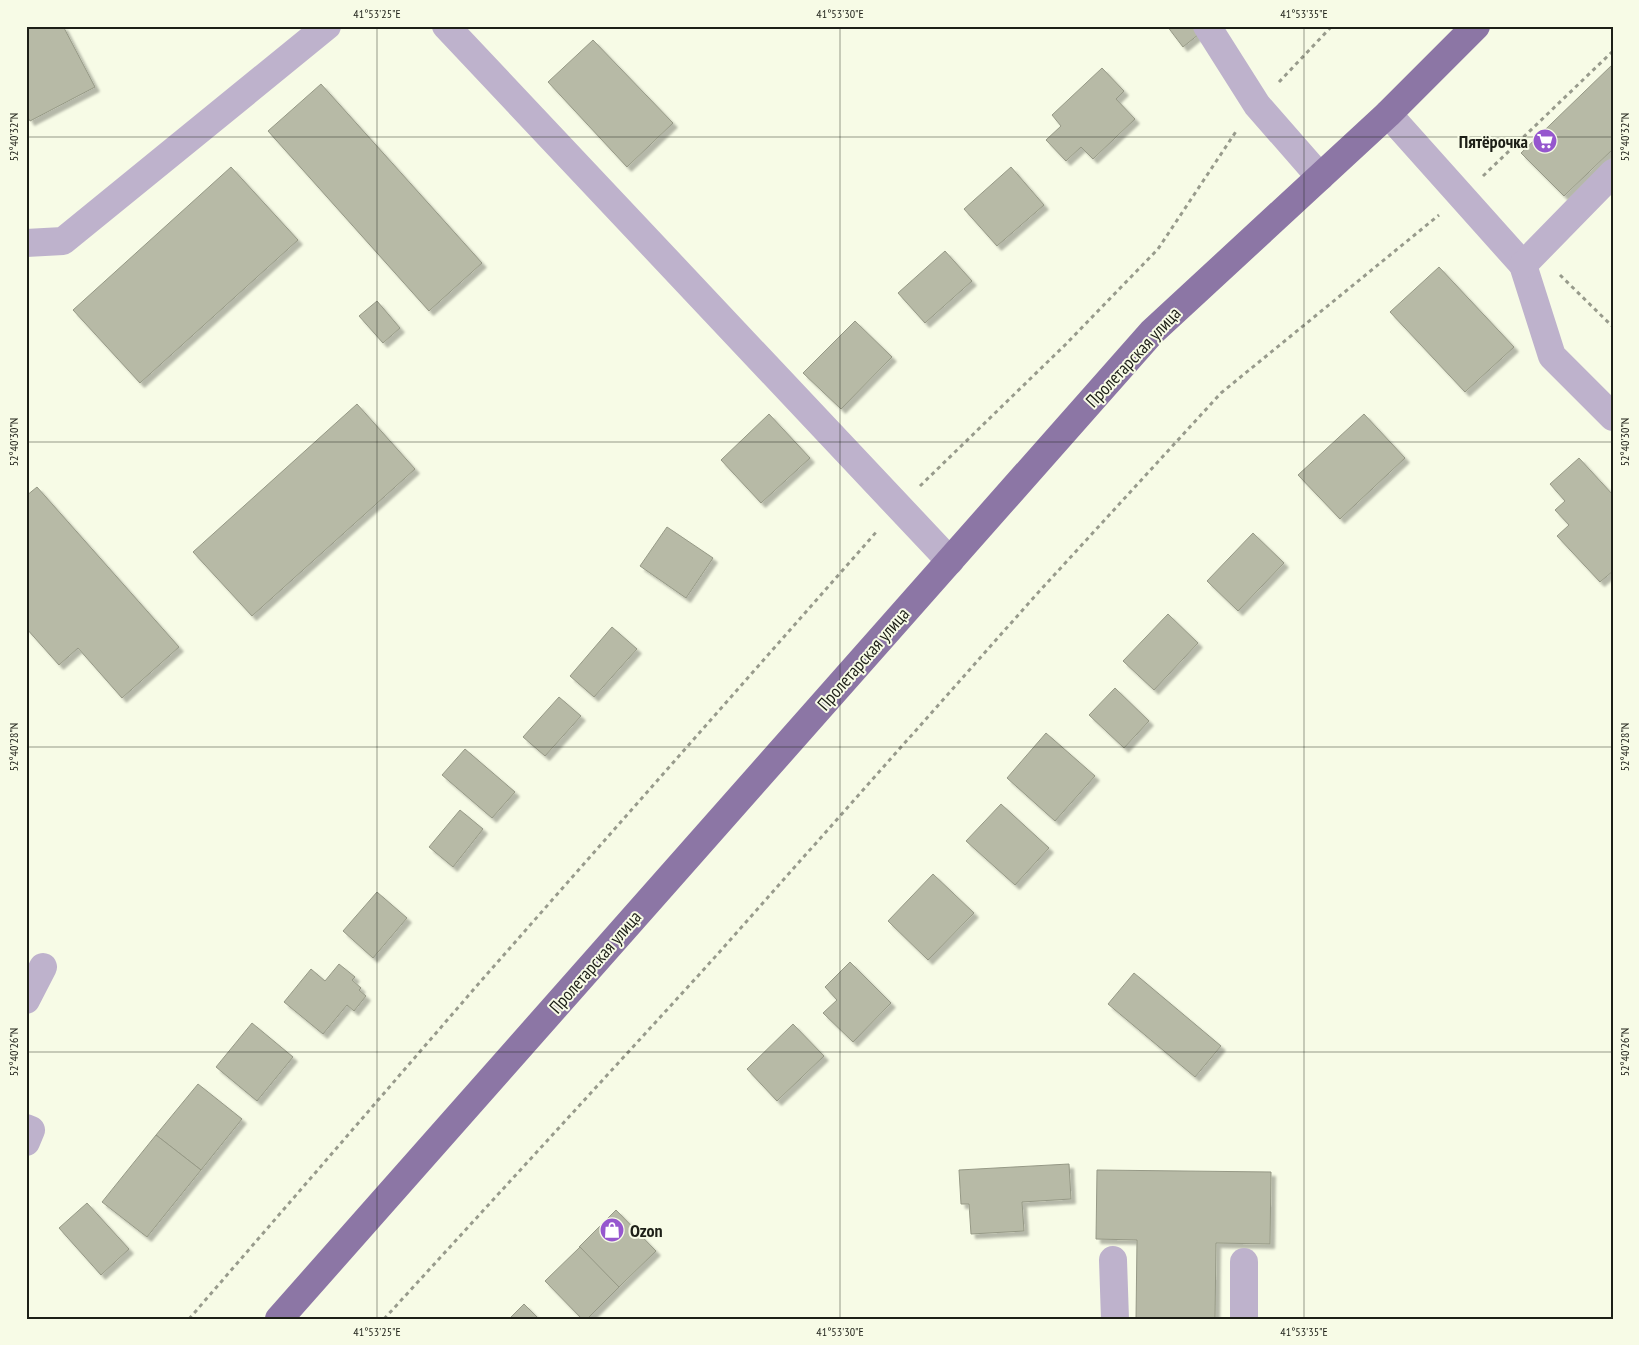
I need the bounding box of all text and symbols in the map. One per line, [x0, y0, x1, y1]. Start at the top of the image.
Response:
text: 41°53'25"E [353, 6, 401, 21]
text: 41°53'30"E [816, 6, 864, 21]
text: 41°53'35"E [1280, 6, 1328, 21]
text: 52°40'32"N [6, 113, 21, 161]
text: 52°40'32"N [1617, 113, 1632, 161]
supermarket icon: Пятёрочка [1532, 128, 1558, 154]
place label: Пятёрочка [1459, 130, 1528, 153]
street label: Пролетарская улица [1081, 302, 1185, 412]
text: 52°40'30"N [6, 418, 21, 466]
text: 52°40'30"N [1617, 418, 1632, 466]
street label: Пролетарская улица [812, 603, 914, 715]
text: 52°40'28"N [6, 723, 21, 771]
text: 52°40'28"N [1617, 723, 1632, 771]
street label: Пролетарская улица [544, 906, 646, 1018]
text: 52°40'26"N [6, 1028, 21, 1076]
text: 52°40'26"N [1617, 1028, 1632, 1076]
shop icon: Ozon [599, 1217, 625, 1243]
place label: Ozon [630, 1219, 663, 1242]
text: 41°53'25"E [353, 1324, 401, 1339]
text: 41°53'30"E [816, 1324, 864, 1339]
text: 41°53'35"E [1280, 1324, 1328, 1339]

